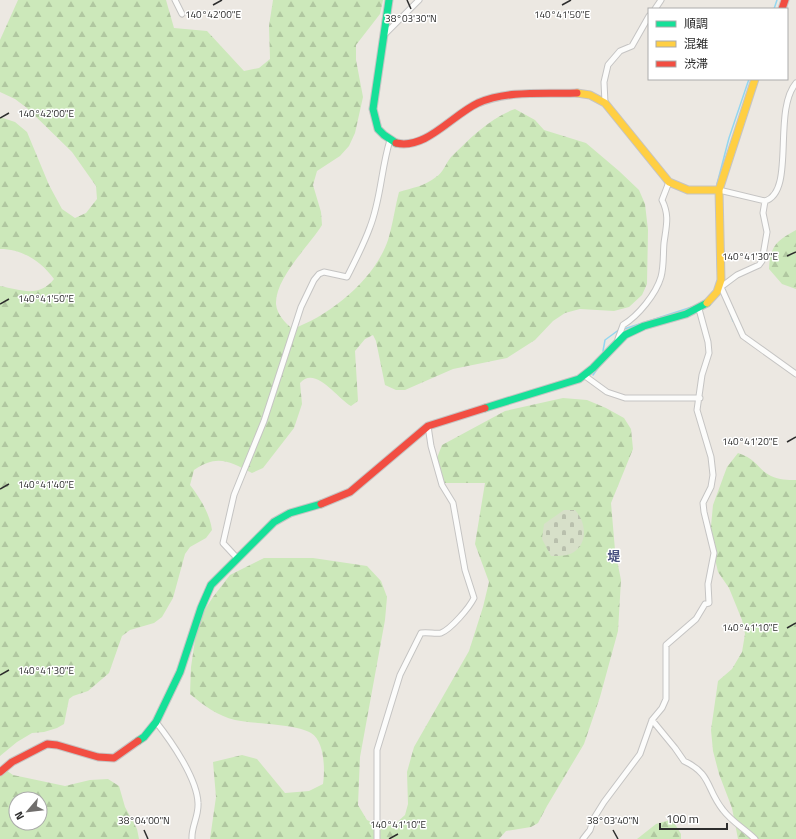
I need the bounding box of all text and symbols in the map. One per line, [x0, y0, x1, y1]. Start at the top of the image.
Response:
text: 140°42'00"E [185, 7, 242, 22]
text: 140°41'50"E [534, 7, 591, 22]
legend [648, 8, 788, 80]
text: 38°03'30"N [385, 11, 437, 26]
text: 順調 [684, 14, 708, 33]
text: 混雑 [684, 34, 708, 53]
text: 渋滞 [684, 54, 708, 73]
text: 140°42'00"E [18, 106, 75, 121]
text: 140°41'30"E [722, 249, 779, 264]
text: 140°41'50"E [18, 291, 75, 306]
text: 140°41'20"E [722, 434, 779, 449]
text: 140°41'40"E [18, 477, 75, 492]
district label: 堤 [607, 546, 621, 566]
text: 140°41'10"E [722, 620, 779, 635]
text: 140°41'30"E [18, 663, 75, 678]
north arrow [8, 791, 48, 831]
scale bar [660, 805, 727, 831]
text: N [10, 809, 28, 823]
text: 100 m [666, 809, 699, 828]
text: 38°04'00"N [118, 813, 170, 828]
text: 38°03'40"N [587, 813, 639, 828]
text: 140°41'10"E [370, 817, 427, 832]

